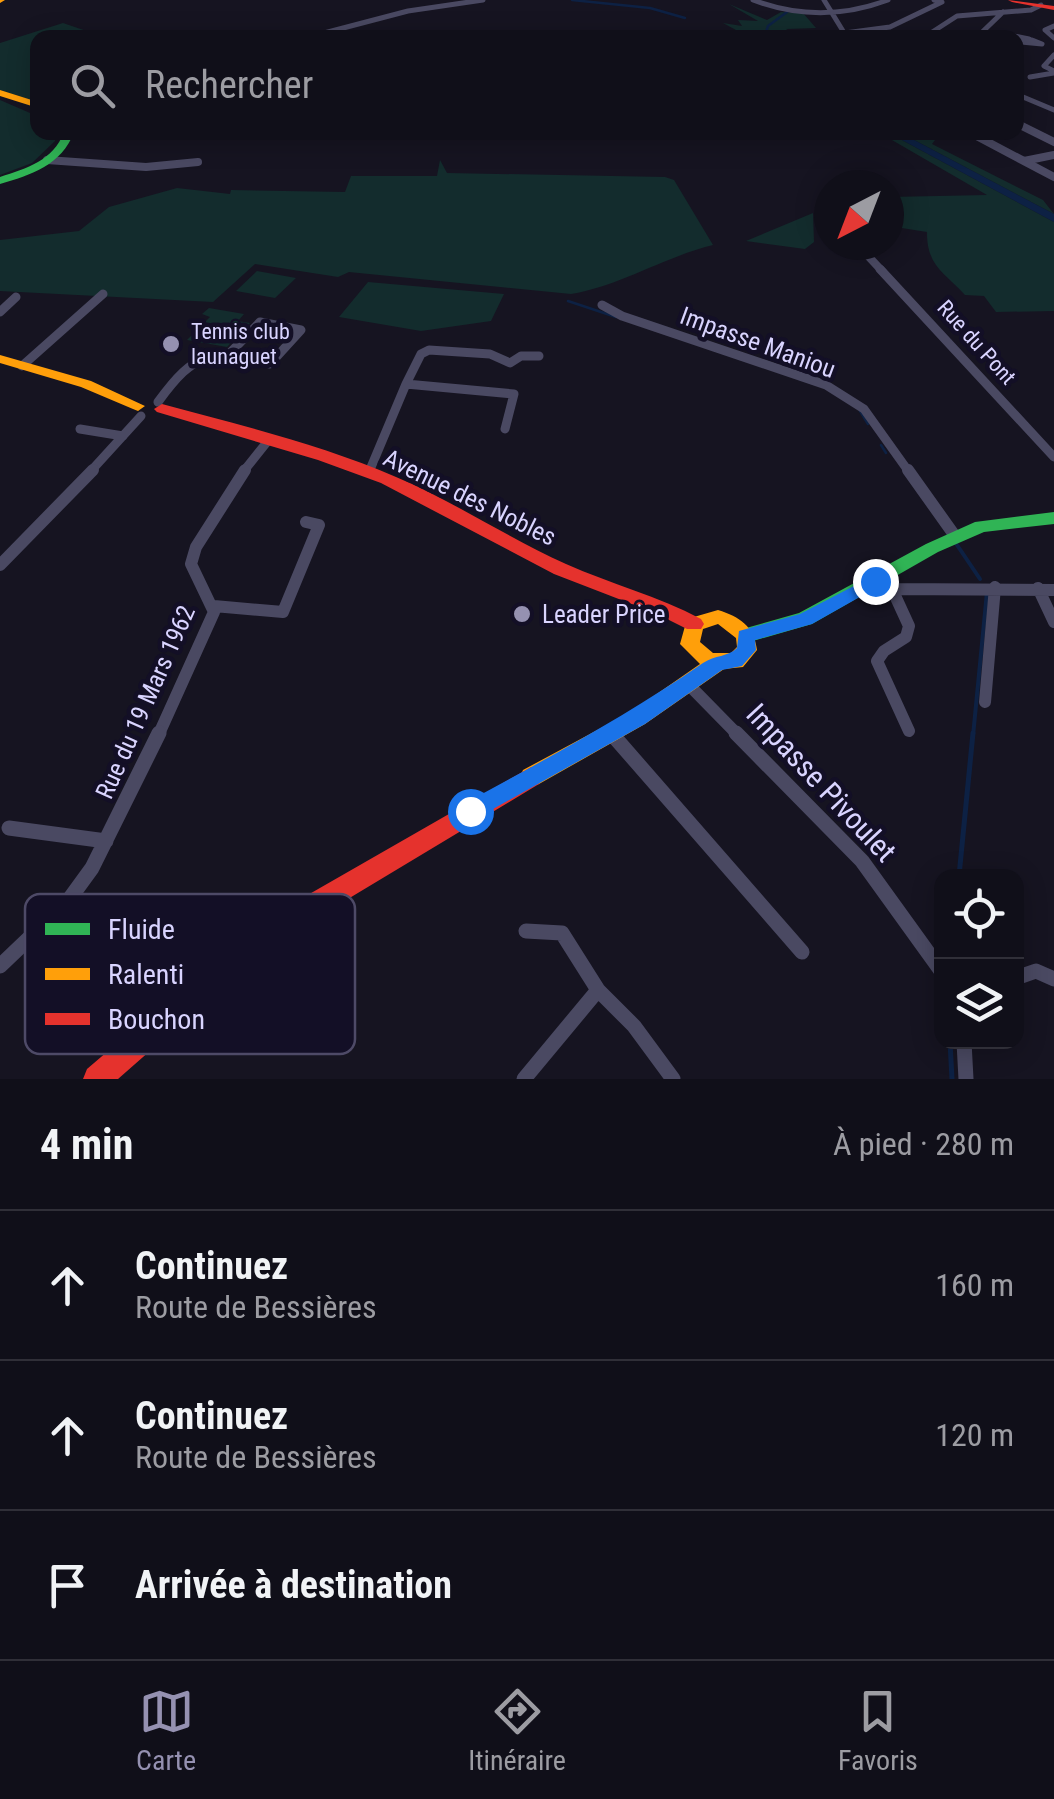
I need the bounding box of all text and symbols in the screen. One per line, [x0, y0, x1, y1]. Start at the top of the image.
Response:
search box [30, 30, 1024, 140]
icon: search [65, 58, 120, 113]
text: Rechercher [145, 63, 313, 107]
north arrow [814, 170, 904, 260]
street label: Rue du Pont [932, 295, 1021, 390]
street label: Impasse Maniou [676, 301, 839, 384]
place label: Tennis club launaguet [191, 319, 290, 369]
marker: Tennis club launaguet [160, 333, 182, 355]
street label: Avenue des Nobles [379, 443, 561, 552]
route end [853, 559, 899, 605]
place label: Leader Price [542, 600, 666, 629]
street label: Rue du 19 Mars 1962 [90, 601, 201, 803]
marker: Leader Price [511, 603, 533, 625]
street label: Impasse Pivoulet [739, 696, 903, 869]
route start [448, 789, 494, 835]
map controls [934, 869, 1024, 1049]
button: locate [934, 869, 1024, 959]
legend [25, 894, 355, 1054]
text: Fluide [108, 913, 175, 946]
text: Ralenti [108, 958, 184, 991]
button: layers [934, 959, 1024, 1049]
text: Bouchon [108, 1003, 205, 1036]
text: 4 min [40, 1120, 133, 1169]
text: À pied · 280 m [833, 1125, 1014, 1163]
text: Continuez [135, 1244, 288, 1288]
icon: ahead [40, 1258, 95, 1313]
text: 160 m [935, 1266, 1014, 1304]
text: Route de Bessières [135, 1288, 377, 1326]
text: Continuez [135, 1394, 288, 1438]
icon: ahead [40, 1408, 95, 1463]
text: 120 m [935, 1416, 1014, 1454]
text: Route de Bessières [135, 1438, 377, 1476]
icon: arrive [40, 1558, 95, 1613]
text: Arrivée à destination [135, 1563, 452, 1607]
tab: Carte [136, 1684, 196, 1777]
tab: Itinéraire [468, 1684, 566, 1777]
tab: Favoris [838, 1684, 918, 1777]

